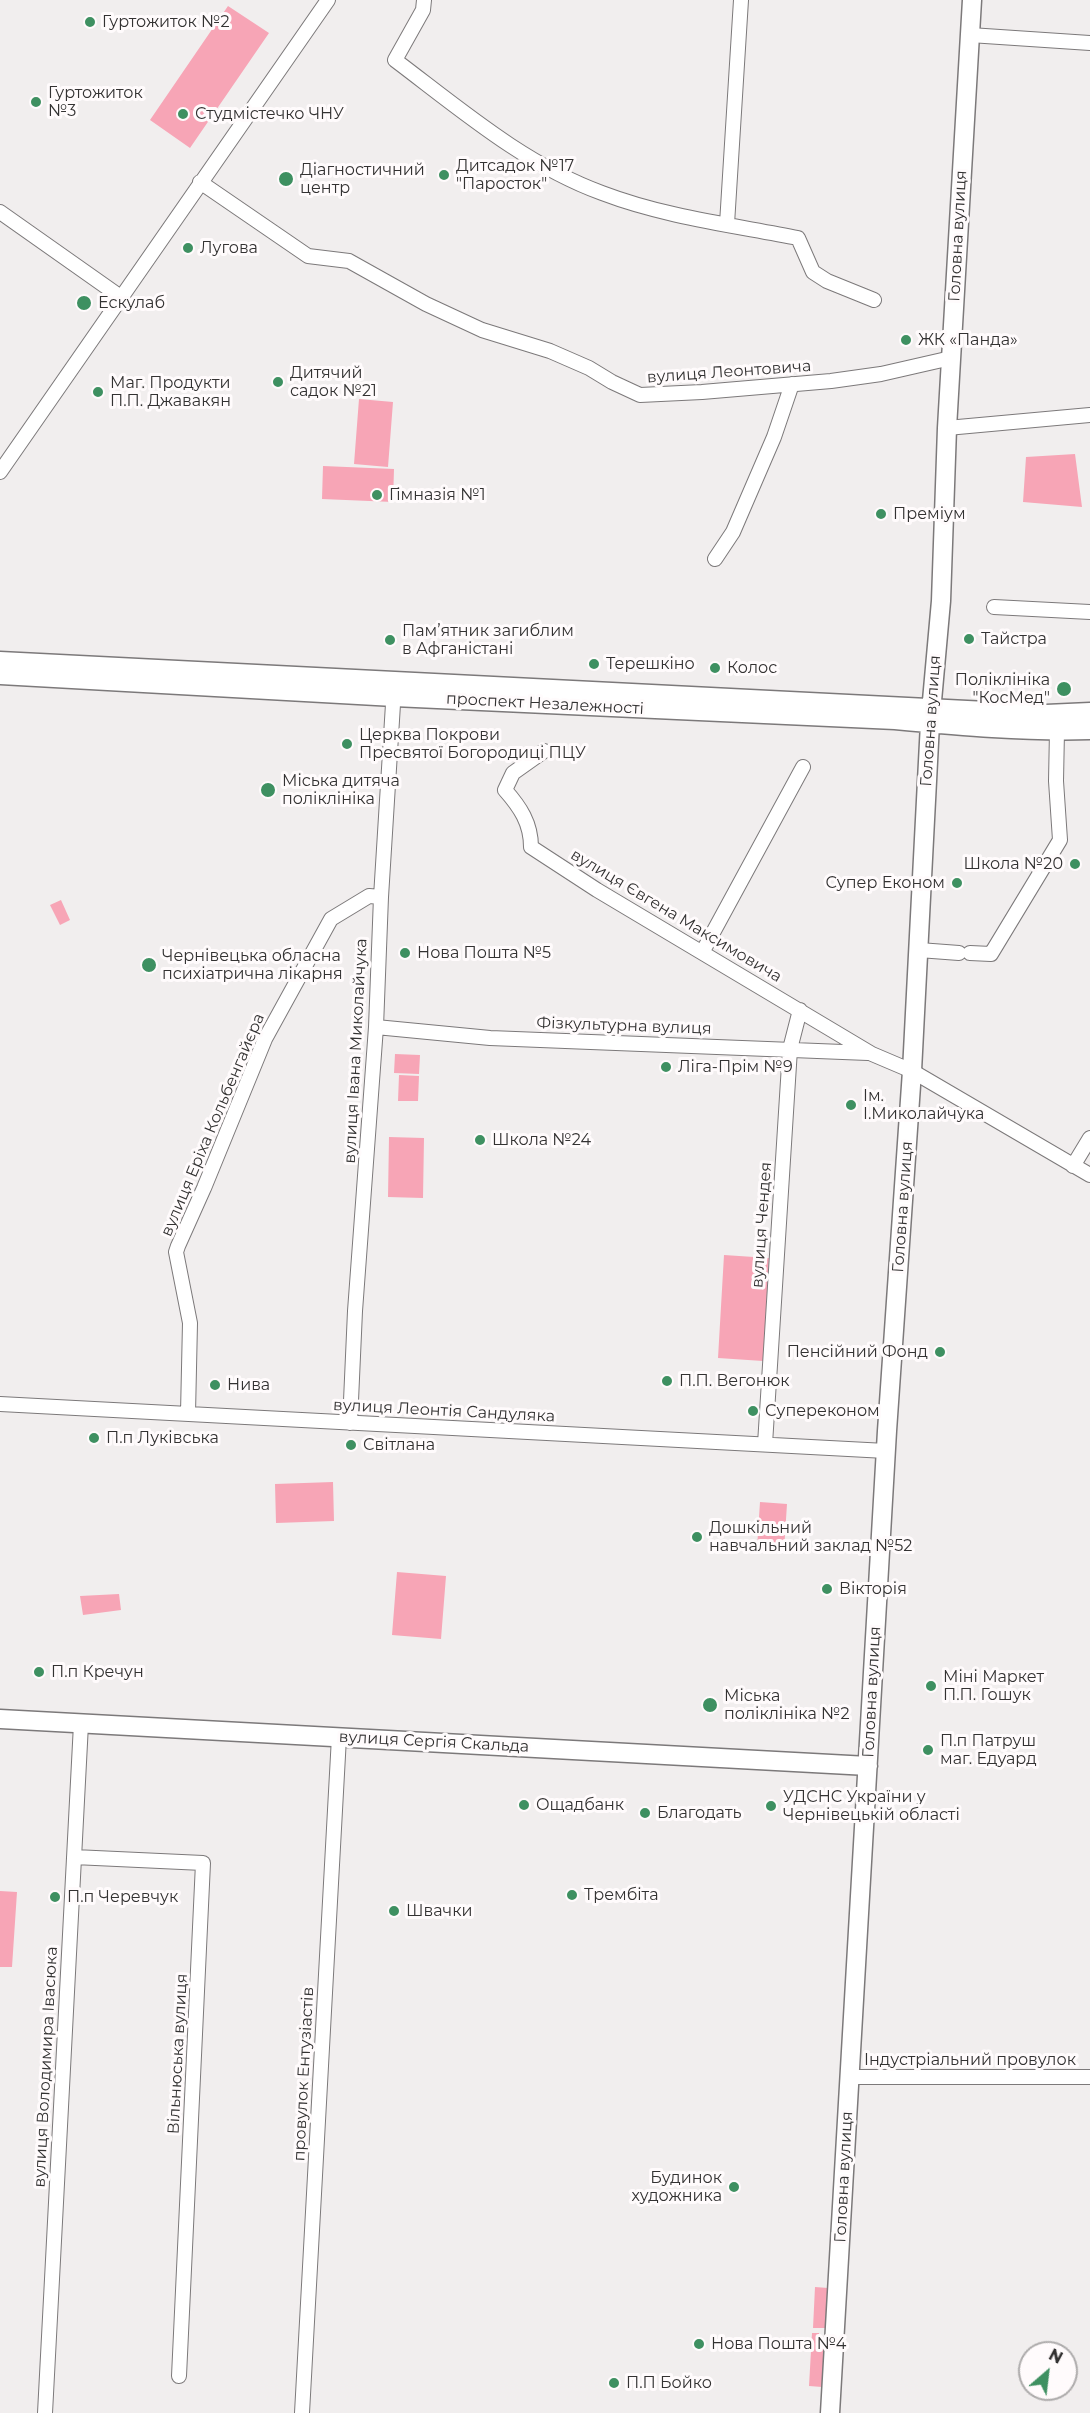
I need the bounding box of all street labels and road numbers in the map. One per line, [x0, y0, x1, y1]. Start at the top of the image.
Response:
street label: Головна вулиця [945, 170, 971, 302]
street label: вулиця Леонтовича [646, 357, 812, 387]
street label: Головна вулиця [917, 655, 945, 787]
street label: проспект Незалежності [446, 689, 644, 719]
street label: вулиця Євгена Максимовича [567, 845, 785, 987]
street label: вулиця Івана Миколайчука [341, 938, 371, 1164]
street label: вулиця Еріха Кольбенгайєра [157, 1011, 269, 1239]
street label: Фізкультурна вулиця [536, 1013, 712, 1039]
street label: Головна вулиця [889, 1141, 917, 1273]
street label: вулиця Чендея [748, 1161, 776, 1289]
street label: вулиця Леонтія Сандуляка [333, 1396, 555, 1426]
street label: Головна вулиця [859, 1626, 885, 1758]
street label: вулиця Сергія Скальда [338, 1727, 530, 1757]
street label: вулиця Володимира Івасюка [30, 1946, 62, 2188]
street label: Вільнюська вулиця [164, 1973, 192, 2135]
street label: провулок Ентузіастів [290, 1986, 318, 2162]
street label: Індустріальний провулок [864, 2050, 1076, 2070]
street label: Головна вулиця [831, 2111, 857, 2243]

